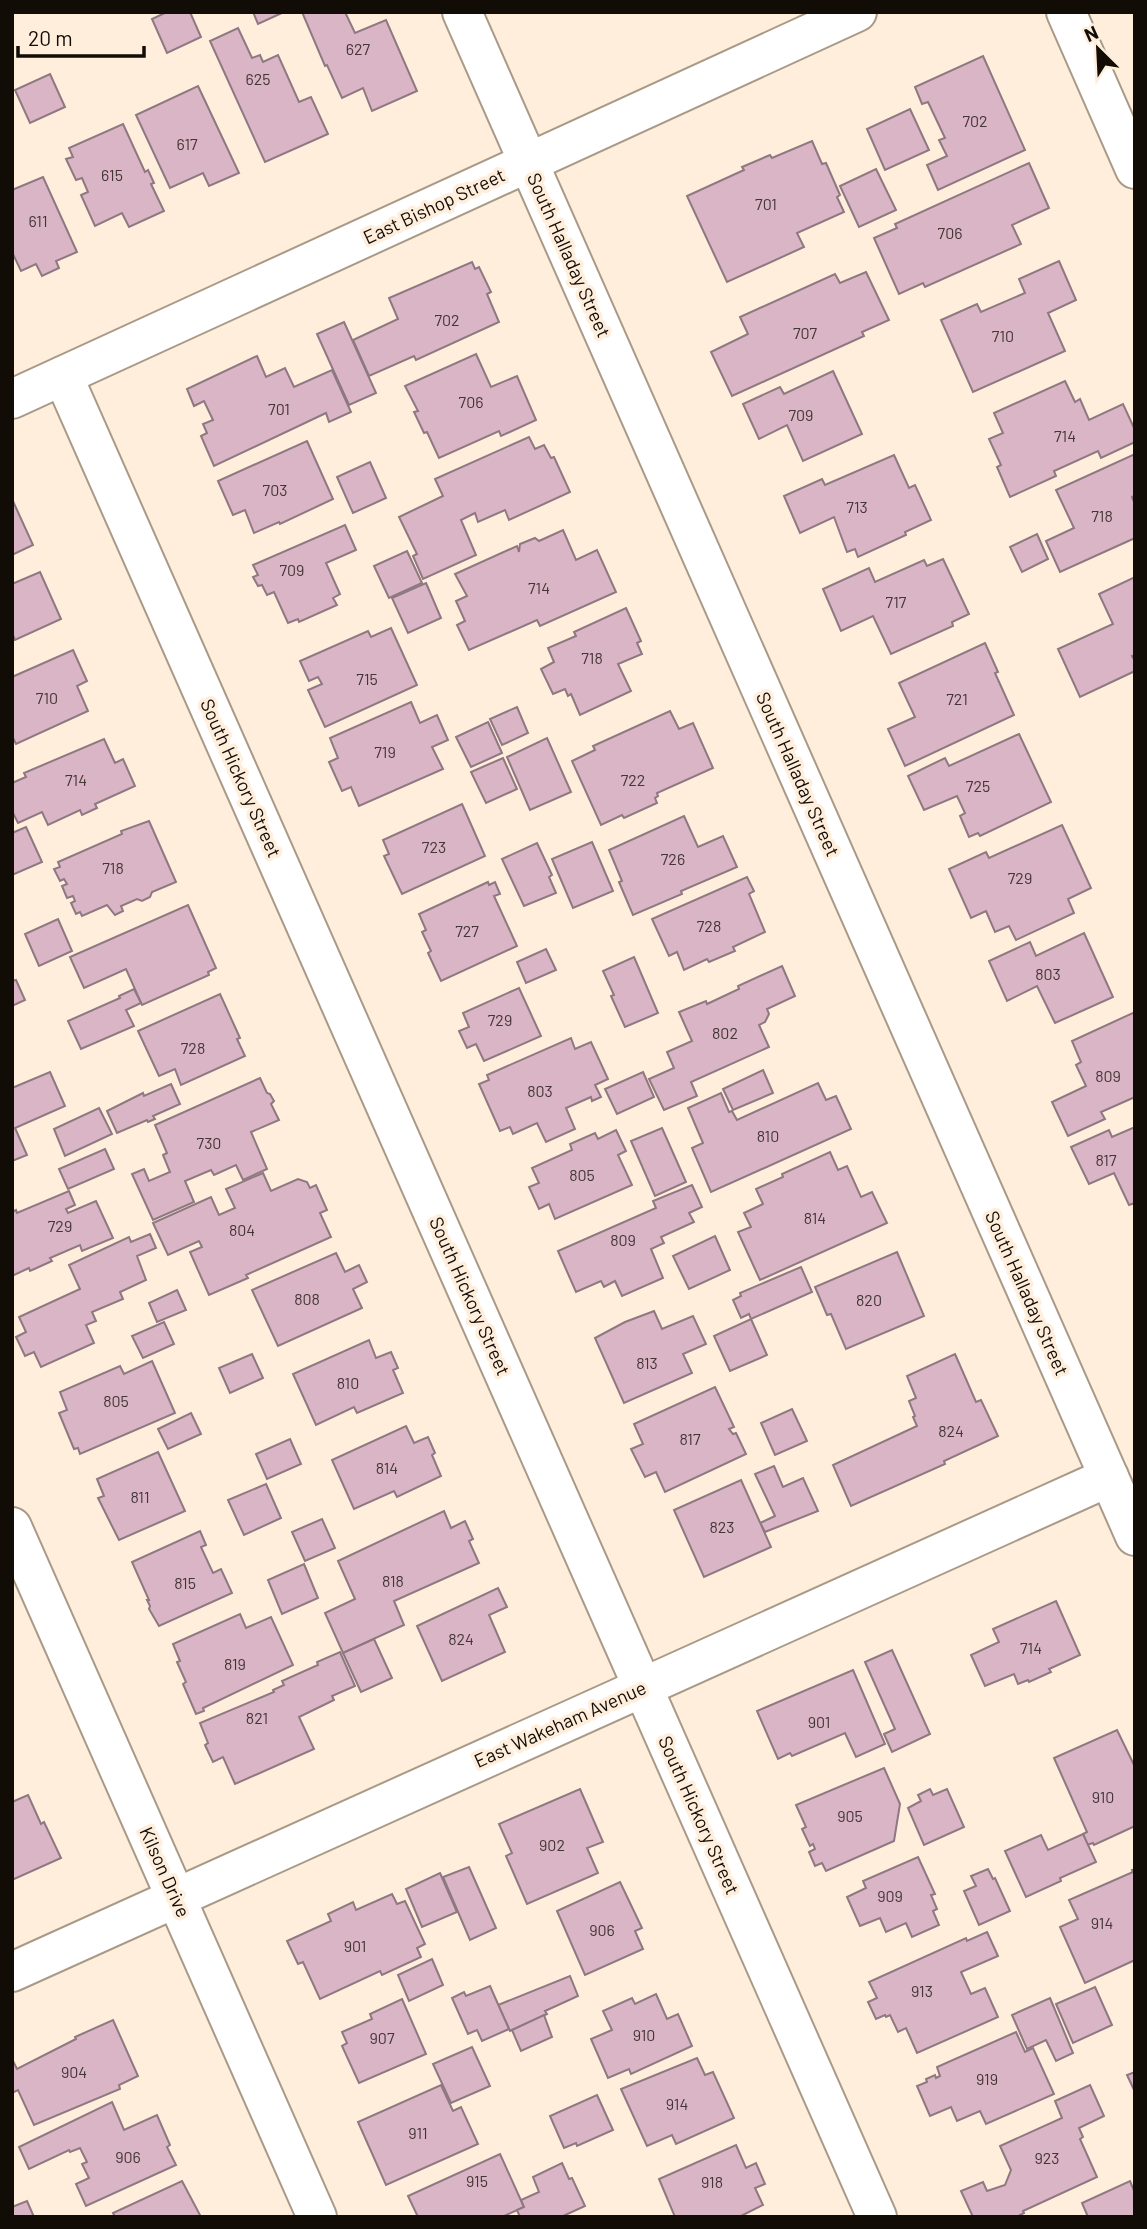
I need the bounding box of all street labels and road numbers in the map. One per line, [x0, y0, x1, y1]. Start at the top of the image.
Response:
street label: East Bishop Street [359, 163, 508, 248]
street label: South Halladay Street [523, 169, 616, 341]
street label: South Halladay Street [752, 688, 845, 860]
street label: South Hickory Street [196, 695, 287, 861]
street label: South Halladay Street [981, 1207, 1074, 1379]
street label: South Hickory Street [425, 1213, 516, 1379]
street label: East Wakeham Avenue [470, 1675, 649, 1772]
street label: South Hickory Street [654, 1732, 745, 1898]
street label: Kilson Drive [135, 1823, 196, 1921]

